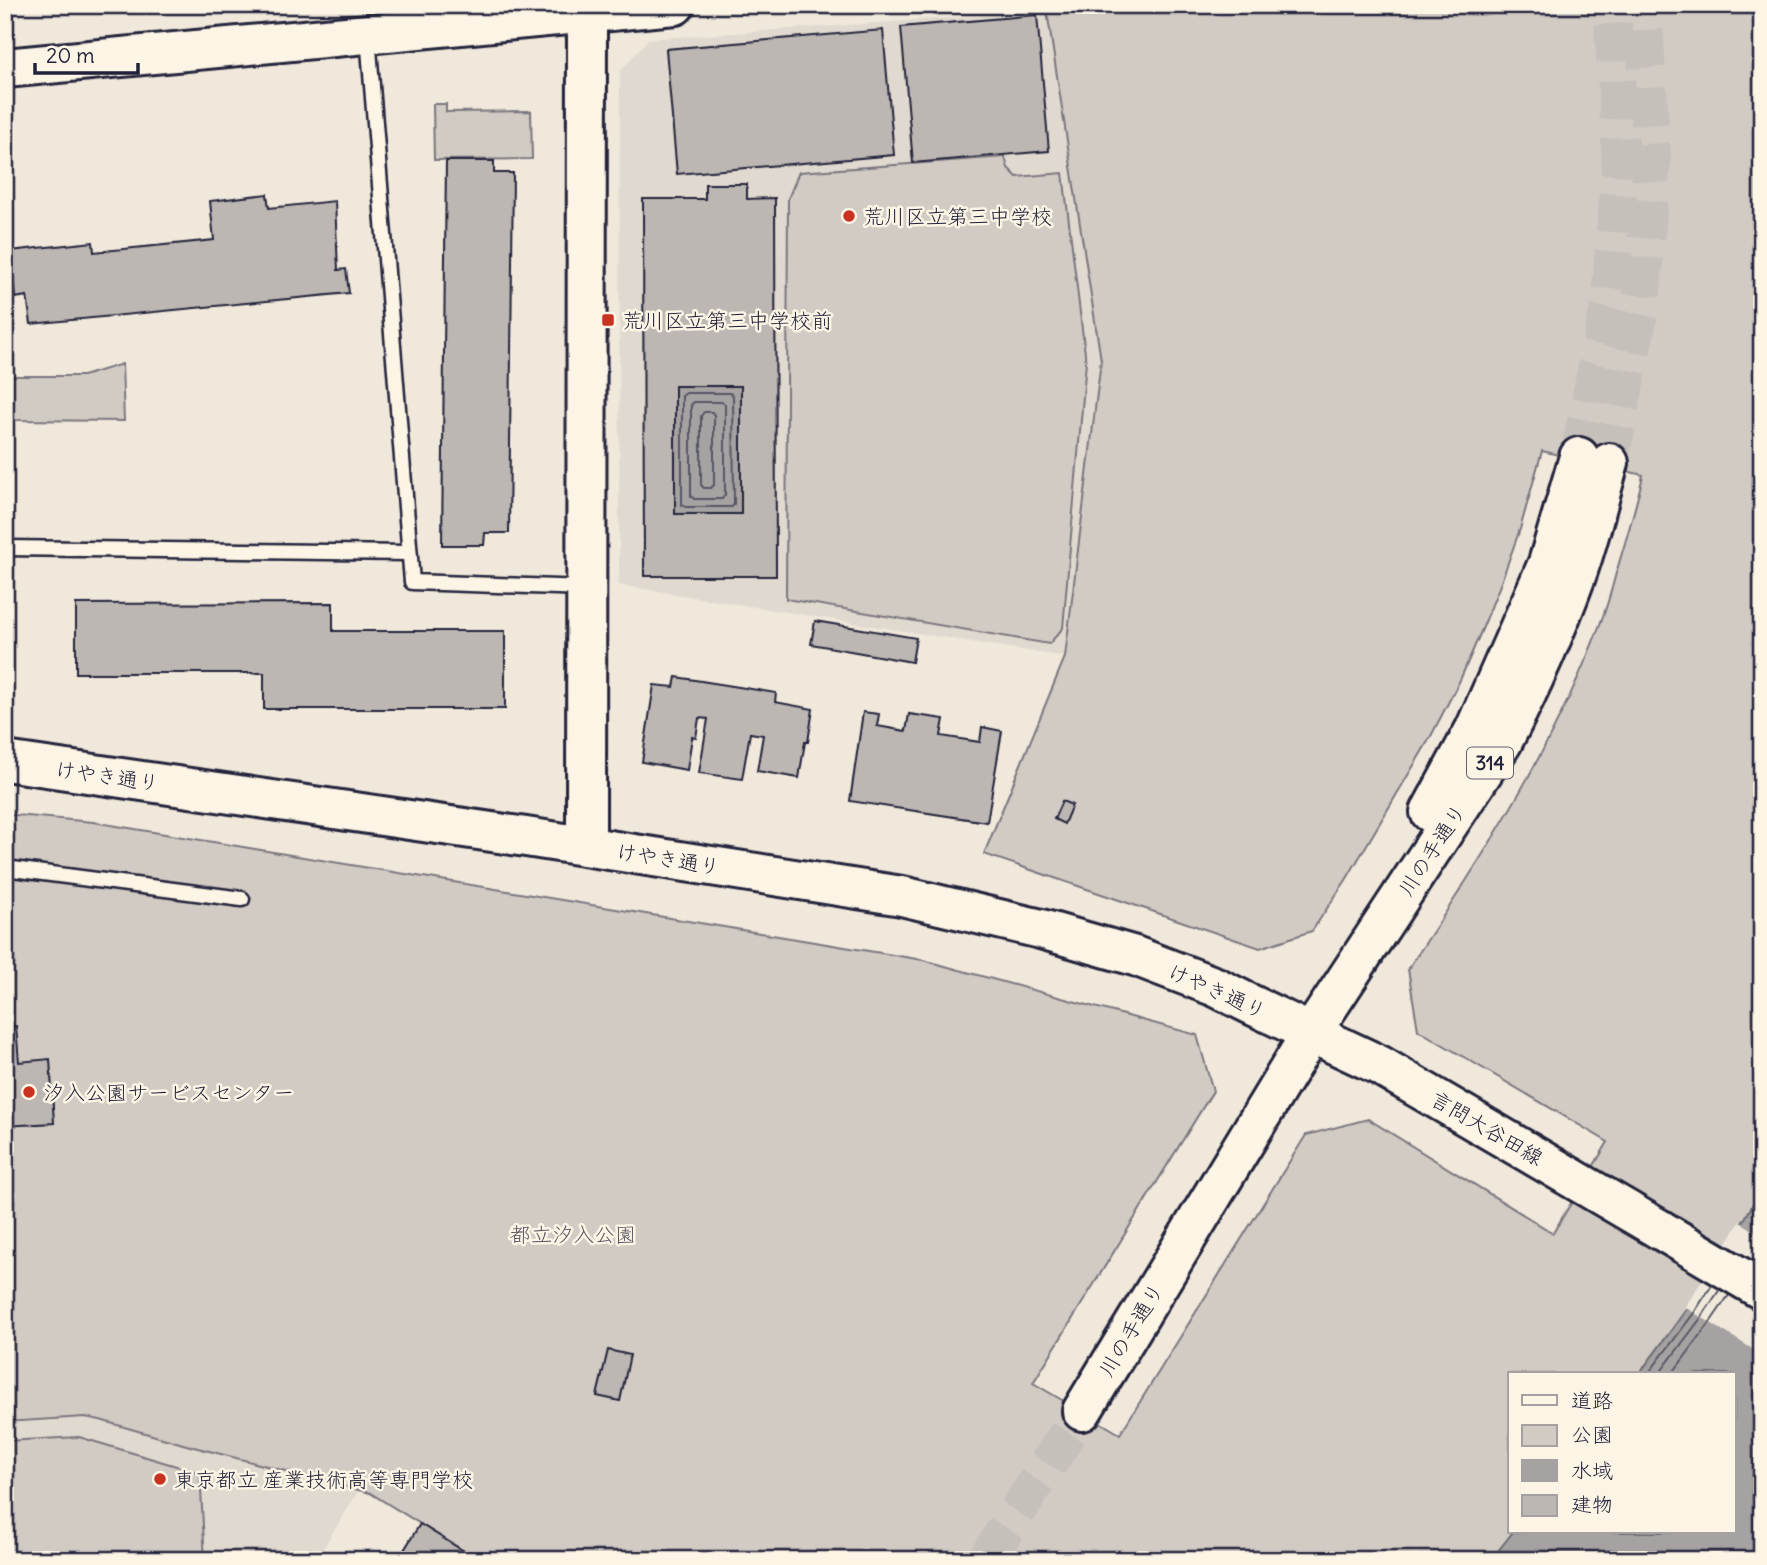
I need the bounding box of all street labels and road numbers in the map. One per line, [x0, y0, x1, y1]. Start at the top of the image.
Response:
road number: 314 [1467, 748, 1513, 778]
street label: けやき通り [53, 755, 161, 797]
street label: 川の手通り [1392, 799, 1472, 901]
street label: けやき通り [614, 837, 722, 881]
street label: けやき通り [1164, 957, 1270, 1025]
street label: 言問大谷田線 [1426, 1085, 1548, 1171]
street label: 川の手通り [1092, 1278, 1170, 1382]

